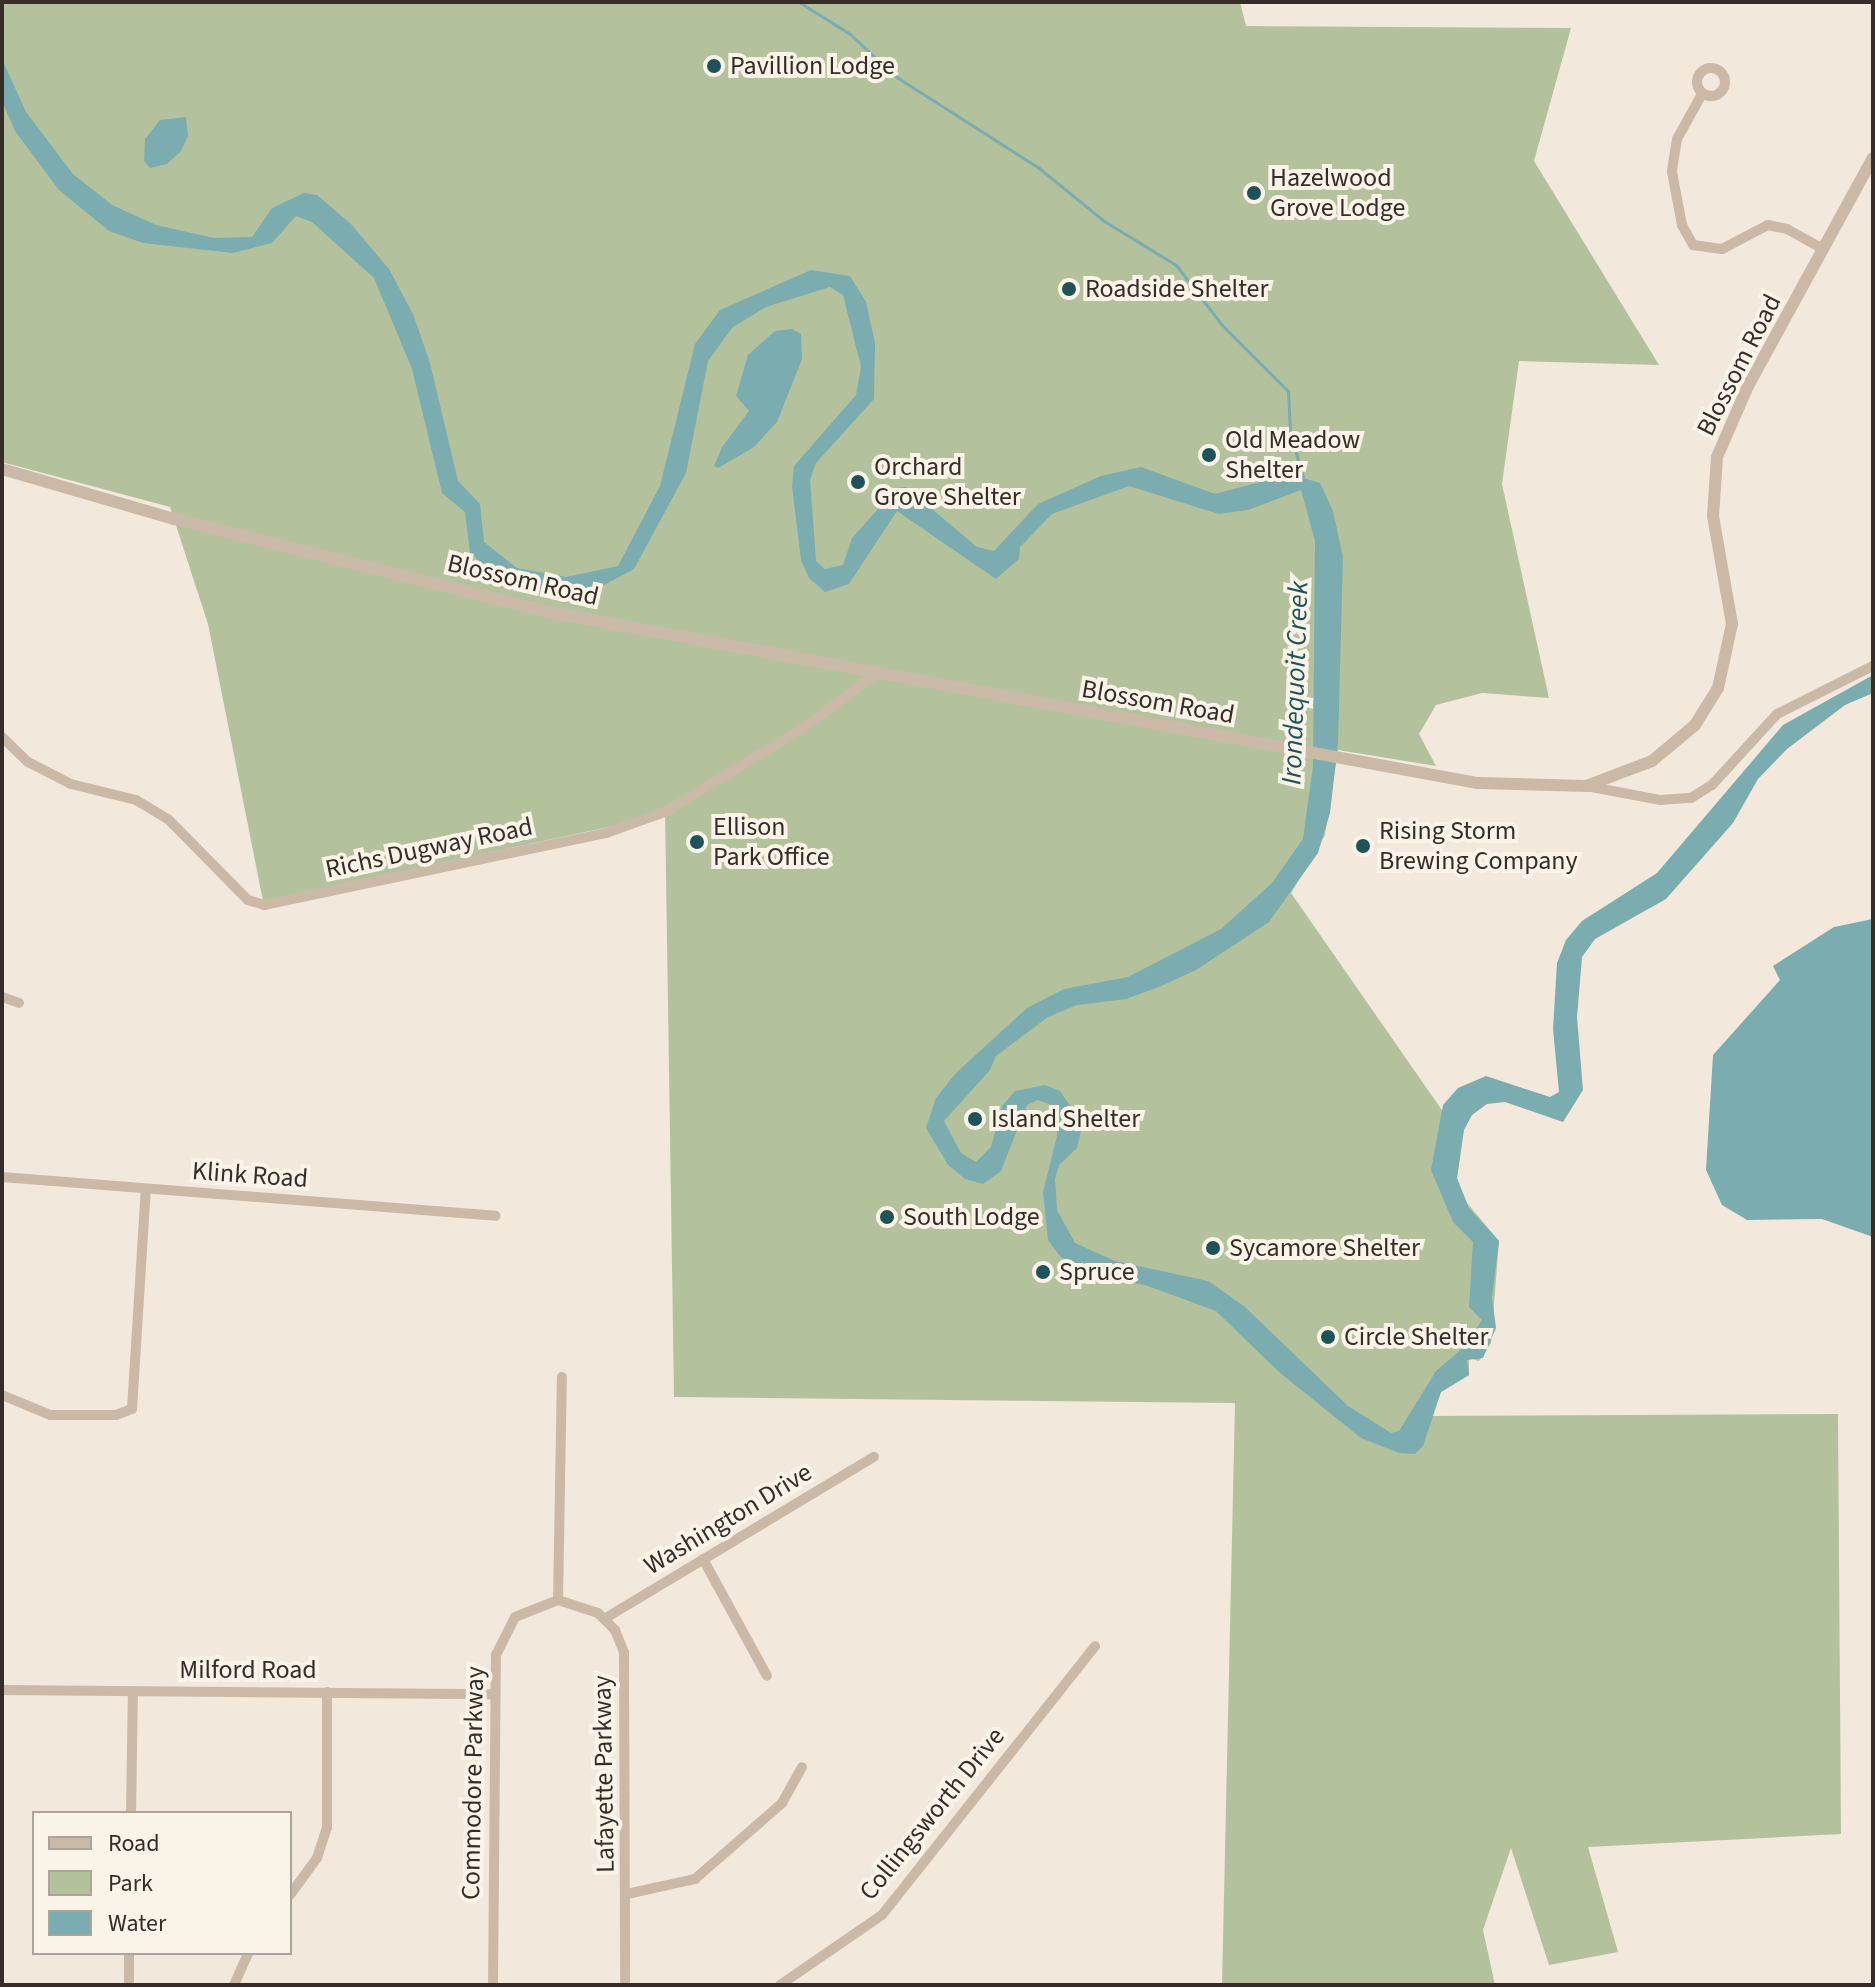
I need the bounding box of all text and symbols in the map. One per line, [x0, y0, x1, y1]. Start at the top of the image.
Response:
place label: Pavillion Lodge [730, 50, 895, 82]
marker: Pavillion Lodge [705, 57, 723, 75]
place label: Hazelwood Grove Lodge [1270, 162, 1405, 224]
marker: Hazelwood Grove Lodge [1245, 184, 1263, 202]
place label: Roadside Shelter [1085, 273, 1269, 305]
marker: Roadside Shelter [1060, 280, 1078, 298]
street label: Blossom Road [1690, 289, 1788, 441]
place label: Old Meadow Shelter [1225, 424, 1360, 486]
marker: Old Meadow Shelter [1200, 446, 1218, 464]
place label: Orchard Grove Shelter [874, 451, 1021, 512]
marker: Orchard Grove Shelter [849, 473, 867, 491]
street label: Blossom Road [444, 547, 602, 613]
water label: Irondequoit Creek [1275, 580, 1315, 786]
street label: Blossom Road [1079, 673, 1237, 731]
street label: Richs Dugway Road [323, 811, 535, 885]
place label: Ellison Park Office [713, 811, 830, 872]
place label: Rising Storm Brewing Company [1379, 815, 1578, 876]
marker: Ellison Park Office [688, 833, 706, 851]
marker: Rising Storm Brewing Company [1354, 837, 1372, 855]
place label: Island Shelter [991, 1103, 1140, 1135]
marker: Island Shelter [966, 1110, 984, 1128]
street label: Klink Road [191, 1155, 309, 1195]
place label: South Lodge [903, 1201, 1040, 1233]
marker: South Lodge [878, 1208, 896, 1226]
place label: Sycamore Shelter [1229, 1232, 1420, 1264]
marker: Sycamore Shelter [1204, 1239, 1222, 1257]
place label: Spruce [1059, 1256, 1135, 1288]
marker: Spruce [1034, 1263, 1052, 1281]
place label: Circle Shelter [1344, 1321, 1488, 1353]
marker: Circle Shelter [1319, 1328, 1337, 1346]
street label: Washington Drive [638, 1457, 818, 1581]
street label: Milford Road [179, 1654, 317, 1686]
street label: Commodore Parkway [455, 1666, 491, 1900]
street label: Lafayette Parkway [587, 1675, 621, 1873]
street label: Collingsworth Drive [853, 1721, 1011, 1907]
legend [32, 1811, 292, 1955]
text: Road [108, 1826, 160, 1861]
text: Park [108, 1866, 153, 1901]
text: Water [108, 1906, 166, 1941]

